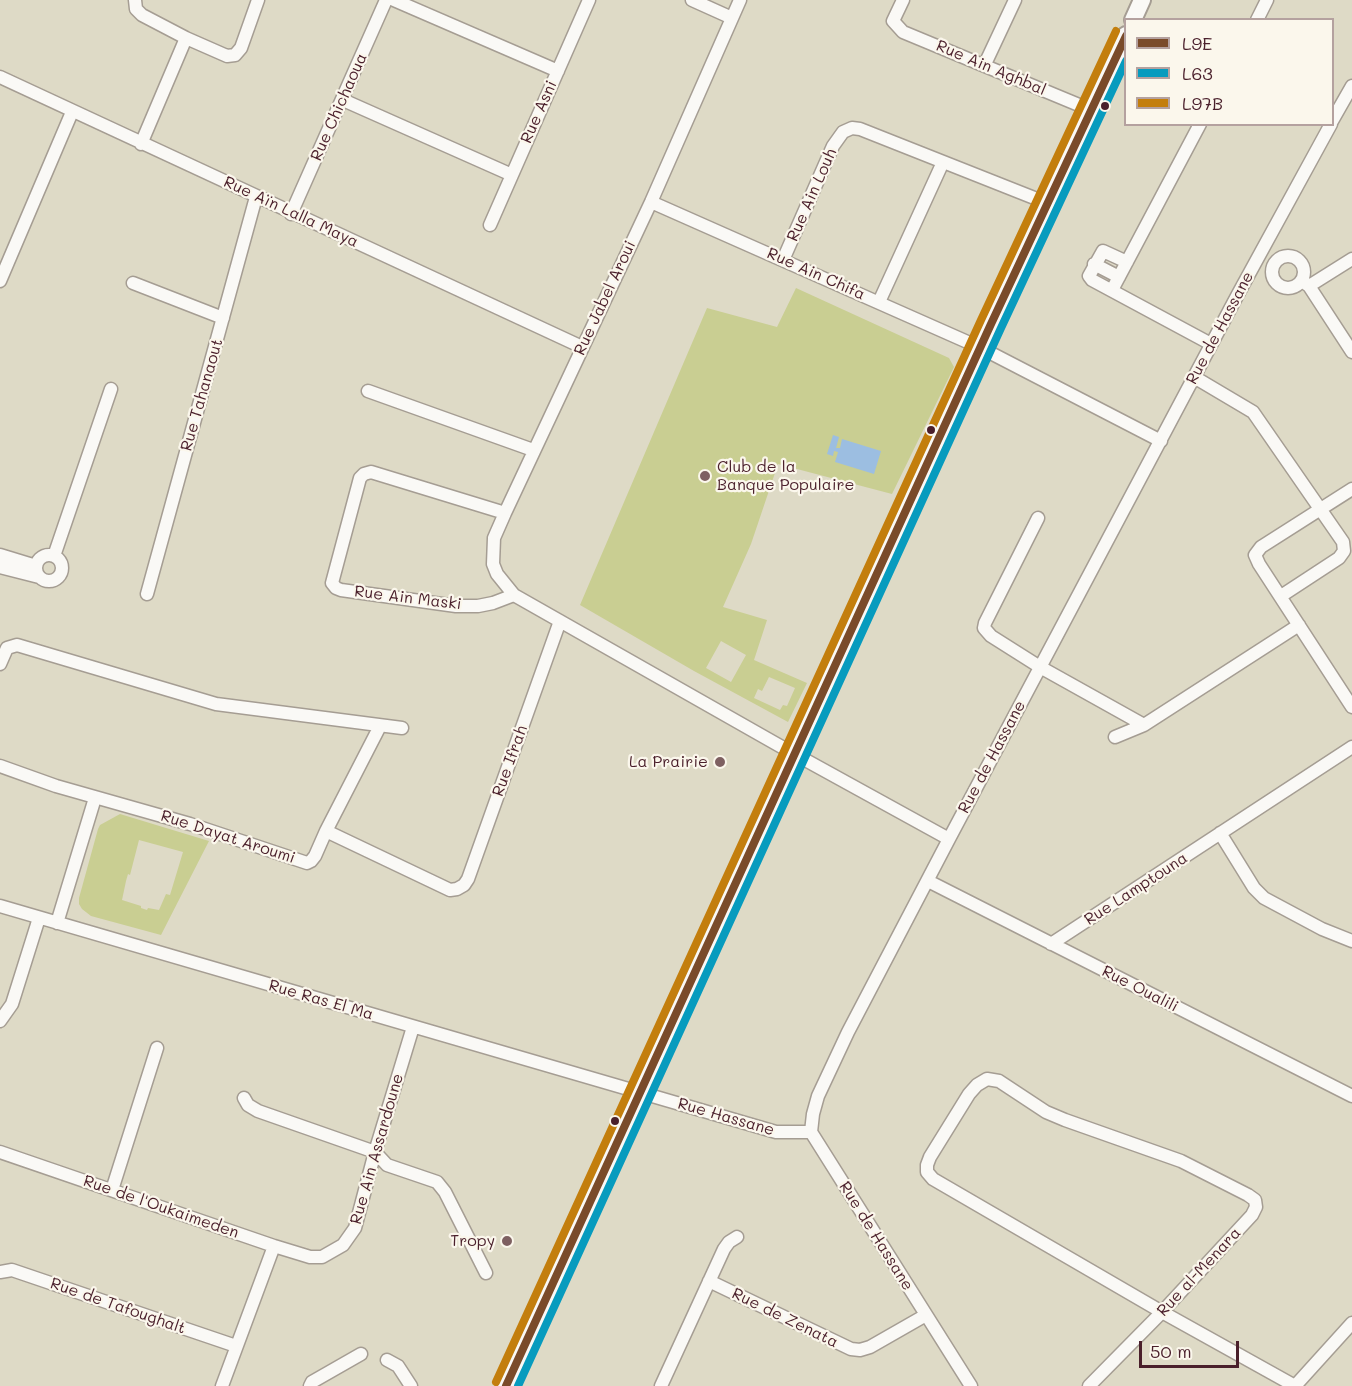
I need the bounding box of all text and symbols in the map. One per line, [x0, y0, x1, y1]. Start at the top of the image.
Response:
legend [1124, 18, 1334, 126]
text: L9E [1182, 31, 1212, 55]
street label: Rue Ain Aghbal [933, 36, 1049, 100]
street label: Rue Chichaoua [307, 50, 371, 164]
text: L63 [1182, 61, 1213, 85]
street label: Rue Asni [517, 78, 561, 146]
text: L97B [1182, 91, 1223, 115]
unlabelled marker [1099, 100, 1111, 112]
street label: Rue Ain Louh [783, 146, 841, 244]
street label: Rue Aïn Lalla Maya [220, 172, 362, 252]
street label: Rue Jabel Aroui [570, 238, 640, 358]
street label: Rue Ain Chifa [764, 244, 868, 304]
street label: Rue de Hassane [1182, 268, 1258, 388]
street label: Rue Tahanaout [177, 337, 227, 453]
unlabelled marker [925, 424, 937, 436]
place label: Club de la Banque Populaire [717, 457, 855, 495]
marker: Club de la Banque Populaire [698, 469, 712, 483]
street label: Rue Ain Maski [353, 582, 463, 614]
street label: Rue de Hassane [954, 697, 1030, 817]
street label: Rue Ifrah [488, 723, 532, 799]
place label: La Prairie [629, 752, 708, 772]
marker: La Prairie [713, 755, 727, 769]
street label: Rue Dayat Aroumi [158, 806, 298, 868]
street label: Rue Lamptouna [1081, 849, 1191, 929]
street label: Rue Oualili [1099, 962, 1181, 1016]
street label: Rue Ras El Ma [266, 976, 376, 1024]
street label: Rue Ain Assardoune [346, 1071, 408, 1227]
street label: Rue Hassane [675, 1094, 777, 1140]
unlabelled marker [609, 1115, 621, 1127]
street label: Rue de l'Oukaimeden [81, 1171, 241, 1243]
street label: Rue de Hassane [835, 1178, 917, 1294]
street label: Rue al-Menara [1153, 1224, 1245, 1320]
place label: Tropy [450, 1231, 495, 1251]
marker: Tropy [500, 1234, 514, 1248]
street label: Rue de Tafoughalt [48, 1274, 188, 1338]
street label: Rue de Zenata [729, 1284, 841, 1352]
scale bar [1142, 1329, 1242, 1367]
text: 50 m [1150, 1339, 1192, 1363]

